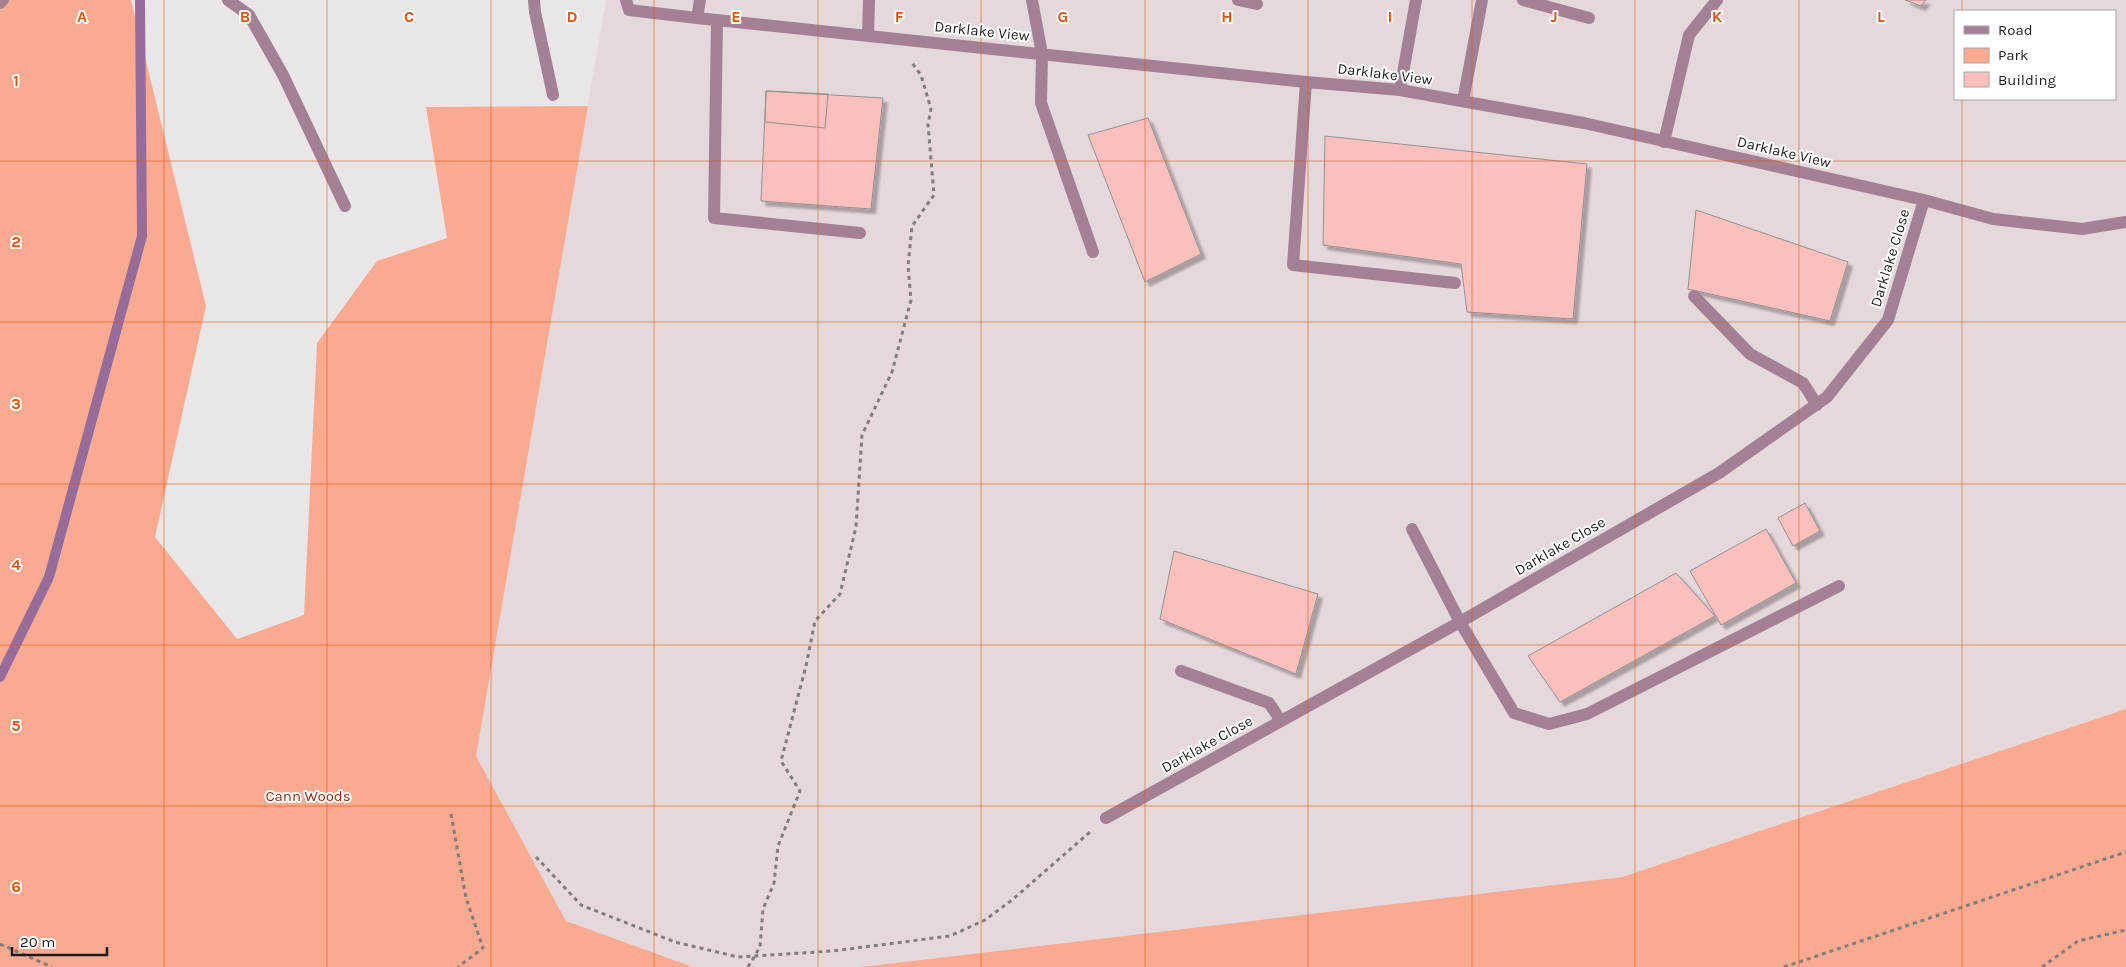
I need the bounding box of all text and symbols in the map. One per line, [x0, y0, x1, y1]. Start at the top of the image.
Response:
text: A [77, 7, 87, 26]
text: B [240, 7, 250, 26]
text: C [404, 7, 414, 26]
text: D [567, 7, 578, 26]
text: E [731, 7, 741, 26]
text: F [895, 7, 904, 26]
text: G [1058, 7, 1068, 26]
text: H [1221, 7, 1233, 26]
text: I [1388, 7, 1392, 26]
text: J [1550, 7, 1558, 26]
text: K [1712, 7, 1723, 26]
text: L [1877, 7, 1885, 26]
legend [1954, 10, 2116, 100]
street label: Darklake View [933, 17, 1031, 45]
text: Road [1998, 21, 2033, 39]
text: Park [1998, 46, 2028, 64]
street label: Darklake View [1336, 59, 1434, 89]
text: 1 [13, 71, 19, 90]
text: Building [1998, 71, 2056, 89]
street label: Darklake View [1735, 132, 1833, 172]
street label: Darklake Close [1867, 207, 1913, 309]
text: 2 [11, 232, 21, 251]
text: 3 [11, 394, 21, 413]
street label: Darklake Close [1512, 513, 1608, 579]
text: 4 [11, 555, 21, 574]
street label: Darklake Close [1158, 712, 1256, 776]
text: 5 [11, 716, 21, 735]
park label: Cann Woods [265, 787, 351, 805]
text: 6 [11, 877, 21, 896]
scale bar [12, 924, 108, 956]
text: 20 m [20, 933, 55, 951]

